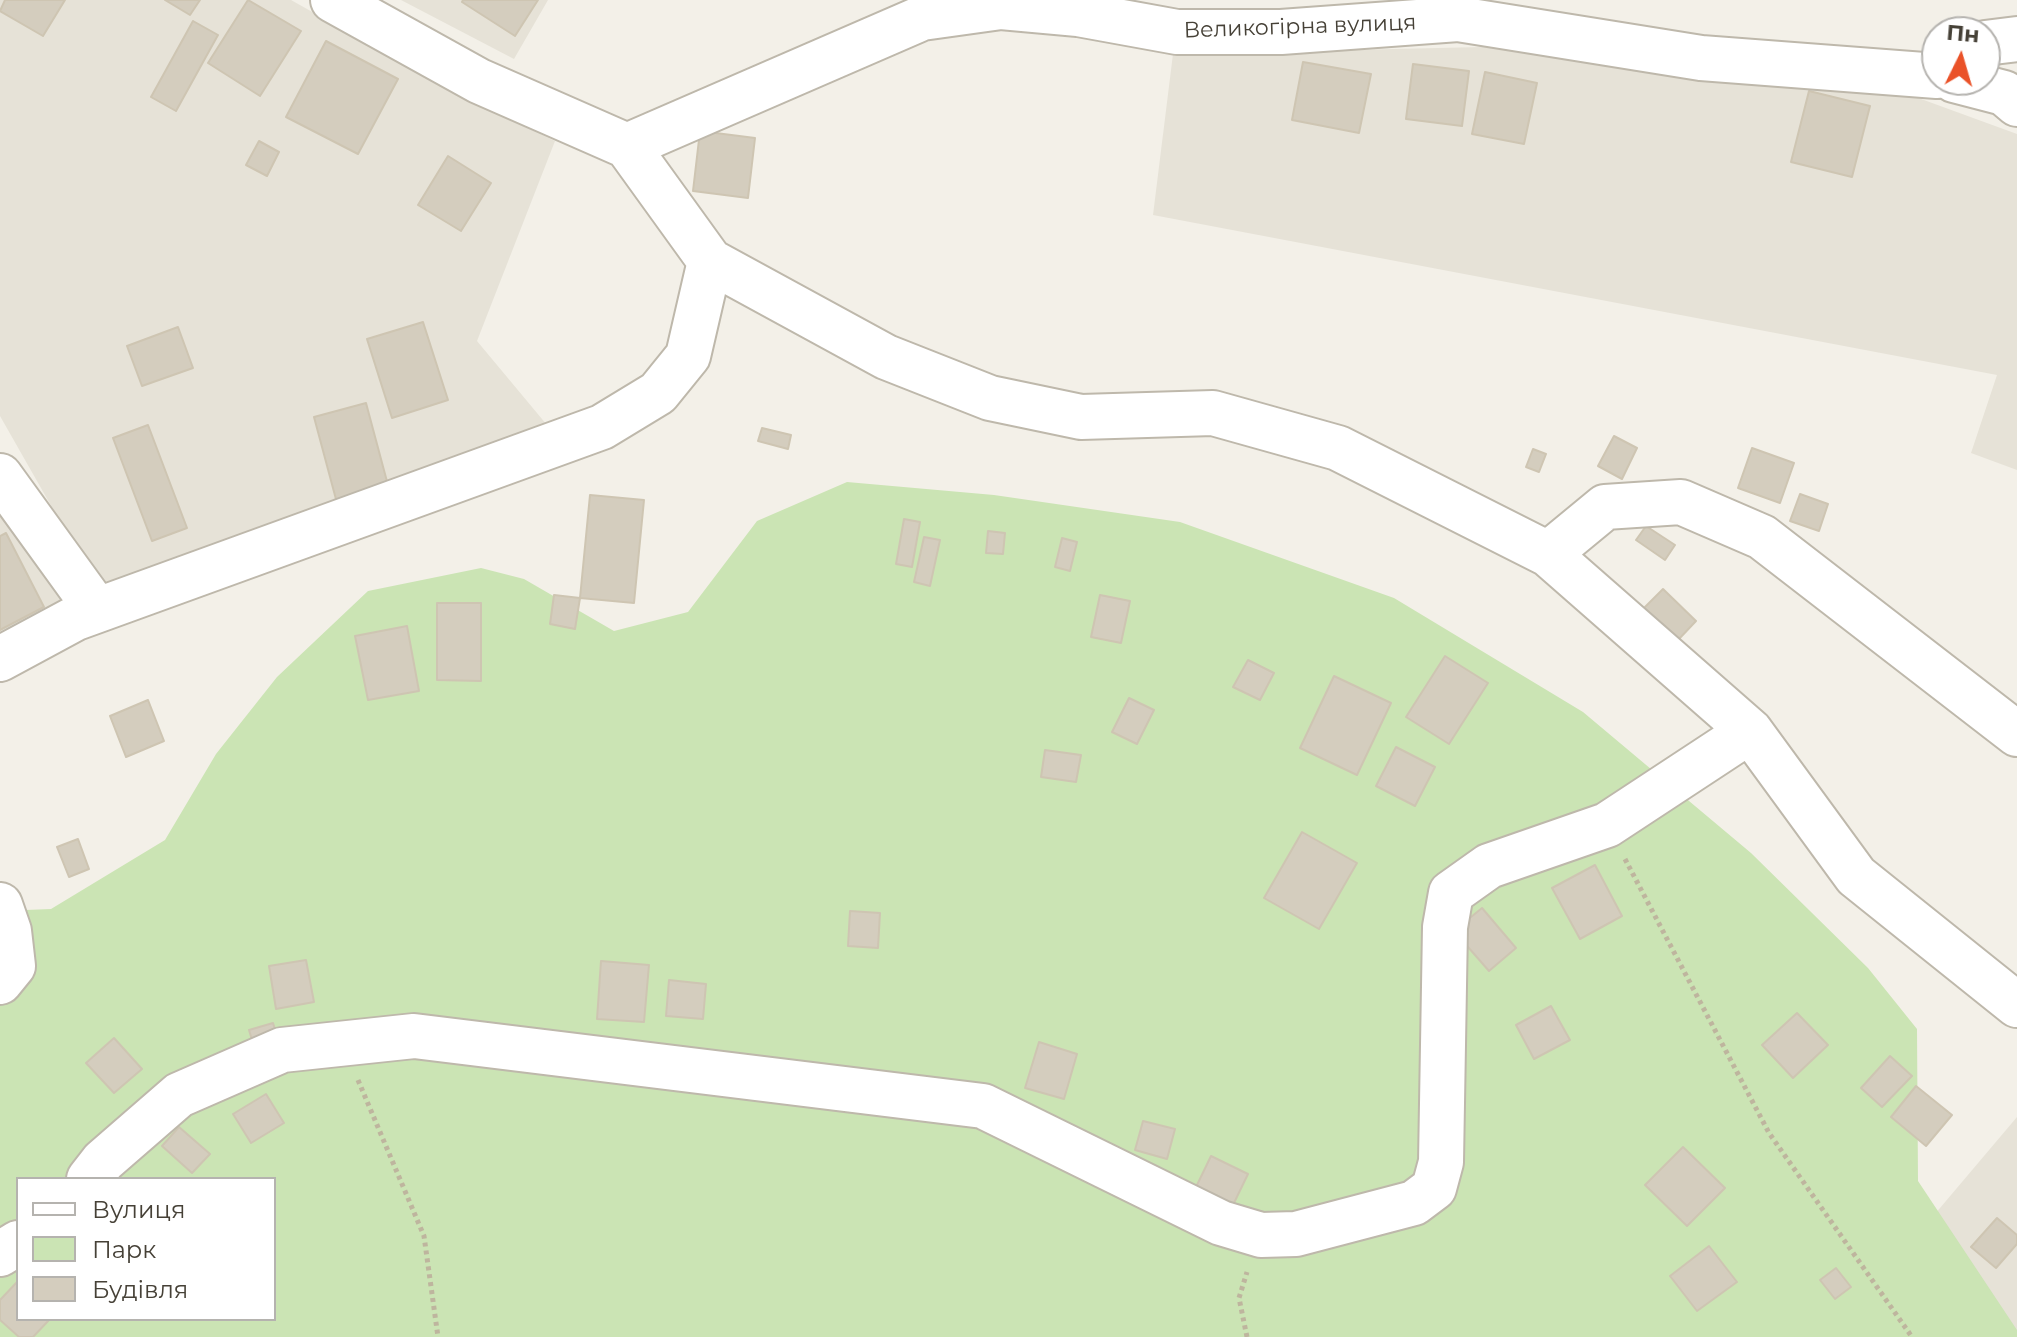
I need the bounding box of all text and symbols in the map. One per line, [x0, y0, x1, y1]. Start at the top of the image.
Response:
street label: Великогірна вулиця [1183, 10, 1417, 44]
north arrow [1921, 16, 2001, 96]
text: Пн [1945, 19, 1981, 48]
legend [16, 1177, 276, 1321]
text: Вулиця [92, 1195, 185, 1224]
text: Парк [92, 1235, 156, 1264]
text: Будівля [92, 1275, 188, 1304]

